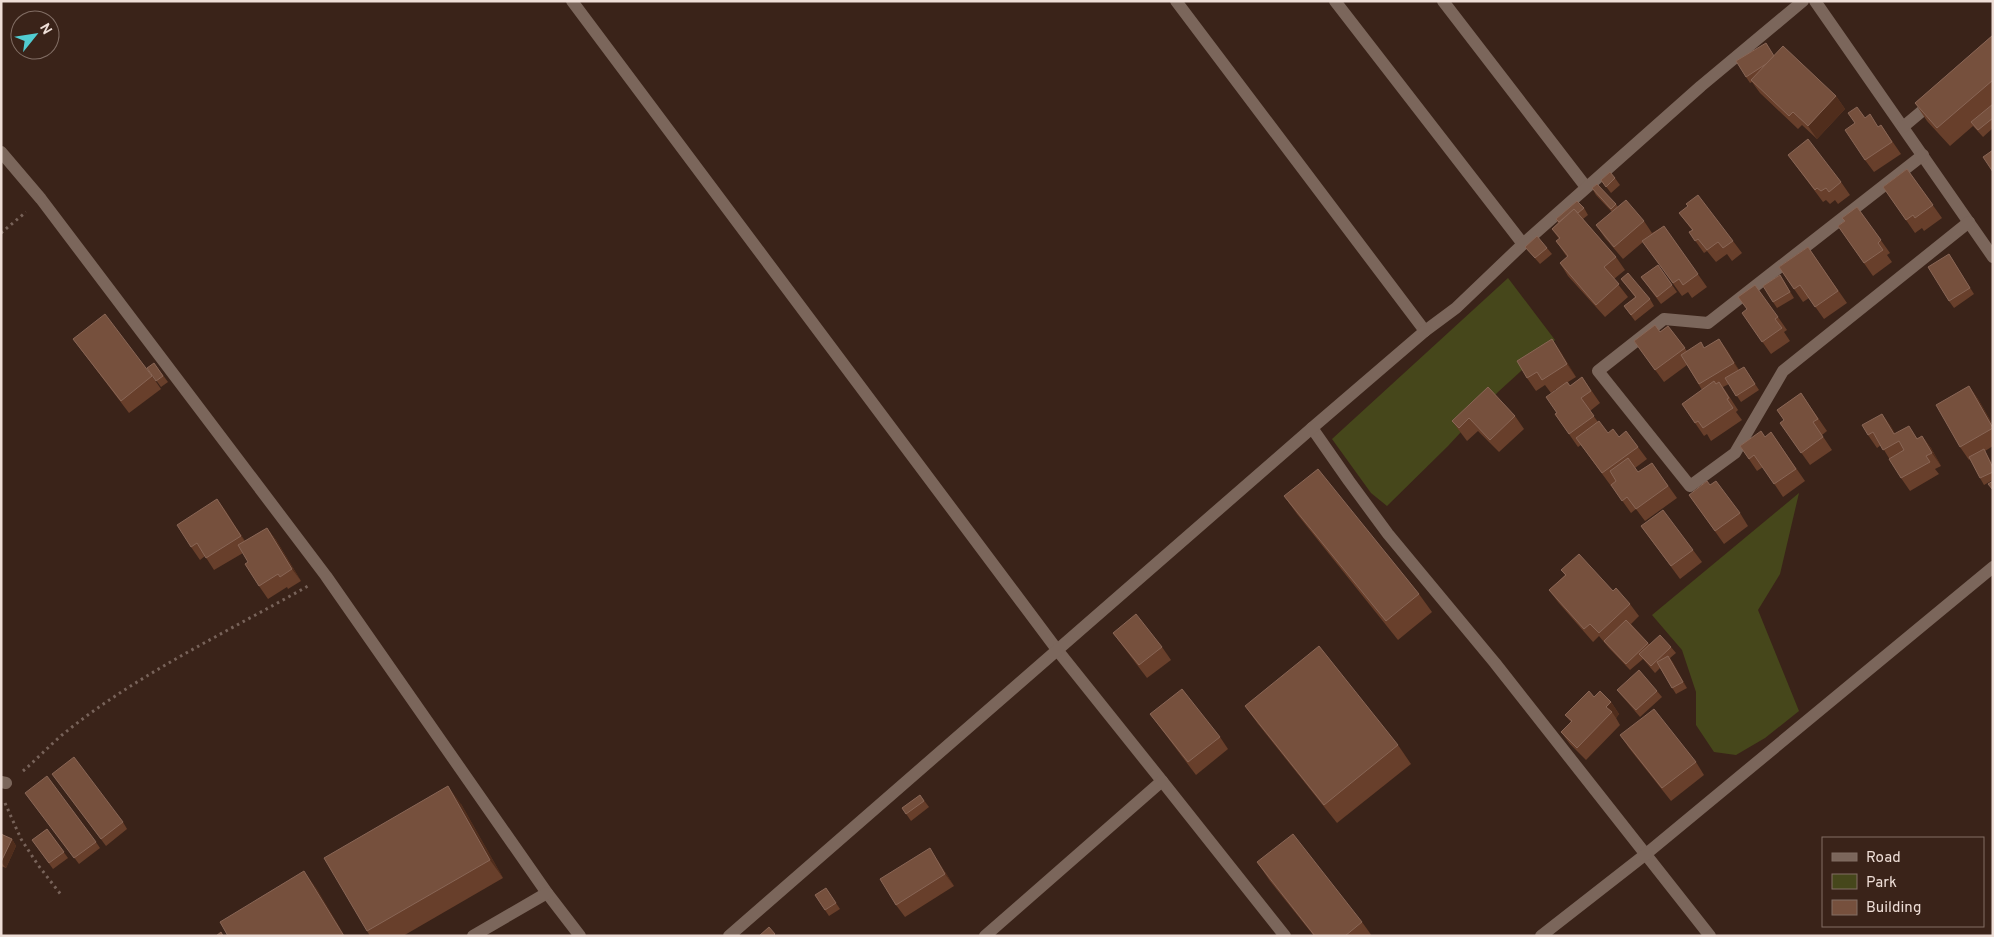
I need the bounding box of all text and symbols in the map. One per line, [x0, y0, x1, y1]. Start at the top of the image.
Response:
north arrow [10, 10, 60, 60]
text: N [35, 21, 55, 38]
legend [1822, 837, 1984, 927]
text: Road [1866, 849, 1901, 868]
text: Park [1866, 874, 1897, 893]
text: Building [1866, 899, 1921, 918]

